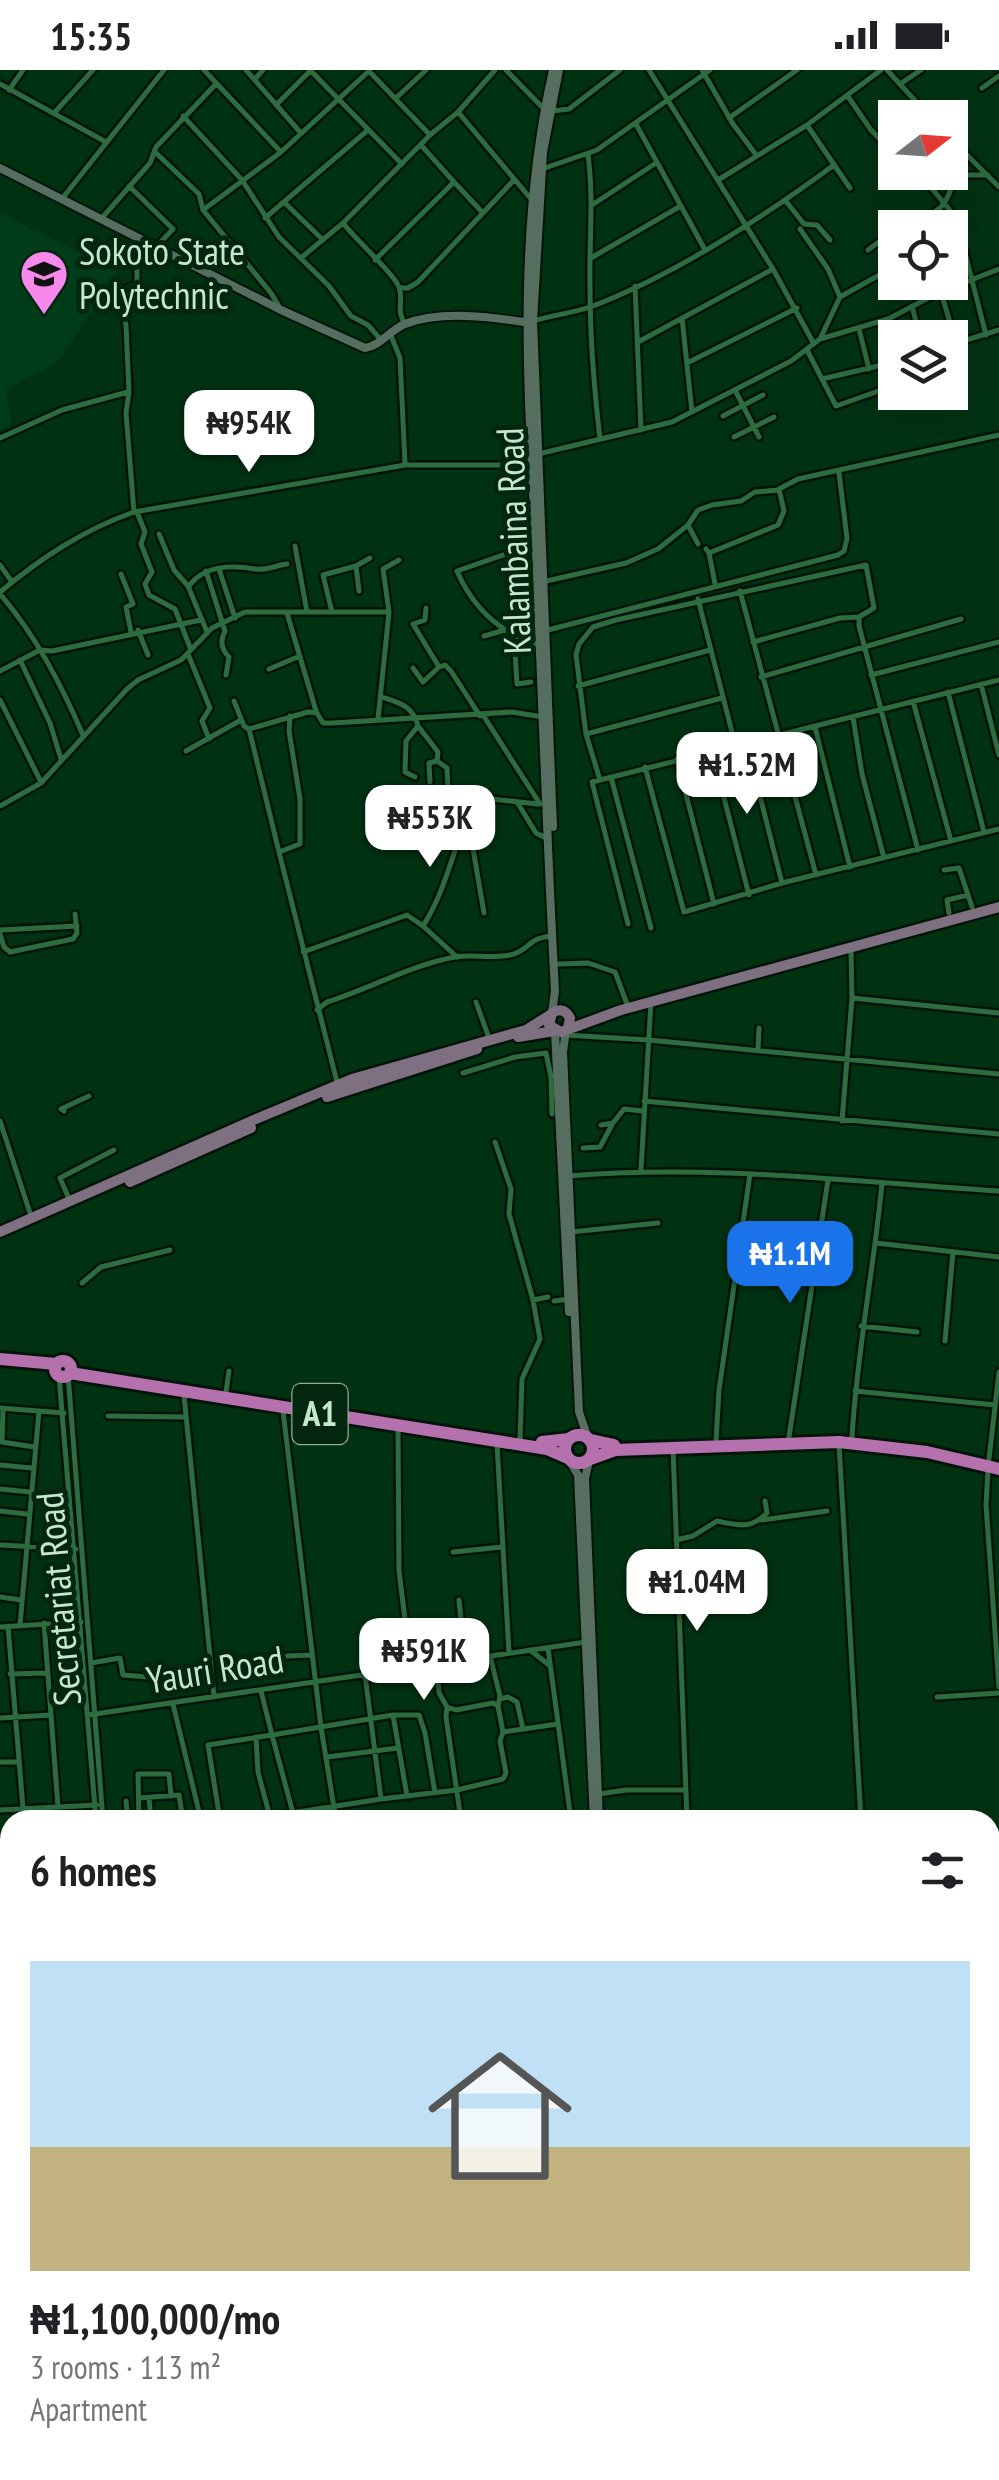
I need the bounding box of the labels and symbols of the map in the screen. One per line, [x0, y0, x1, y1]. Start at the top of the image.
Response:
north arrow [878, 100, 968, 190]
place label: Sokoto State Polytechnic [79, 226, 245, 319]
school or university icon: Sokoto State Polytechnic [18, 248, 70, 316]
pin: ₦954K [179, 390, 319, 475]
street label: Kalambaina Road [484, 427, 541, 655]
pin: ₦1.52M [666, 732, 828, 817]
pin: ₦553K [360, 785, 500, 870]
pin: ₦1.1M [720, 1221, 860, 1306]
road number: A1 [292, 1384, 348, 1444]
street label: Secretariat Road [24, 1490, 91, 1708]
pin: ₦1.04M [616, 1549, 778, 1634]
pin: ₦591K [354, 1618, 494, 1703]
street label: Yauri Road [143, 1634, 287, 1704]

